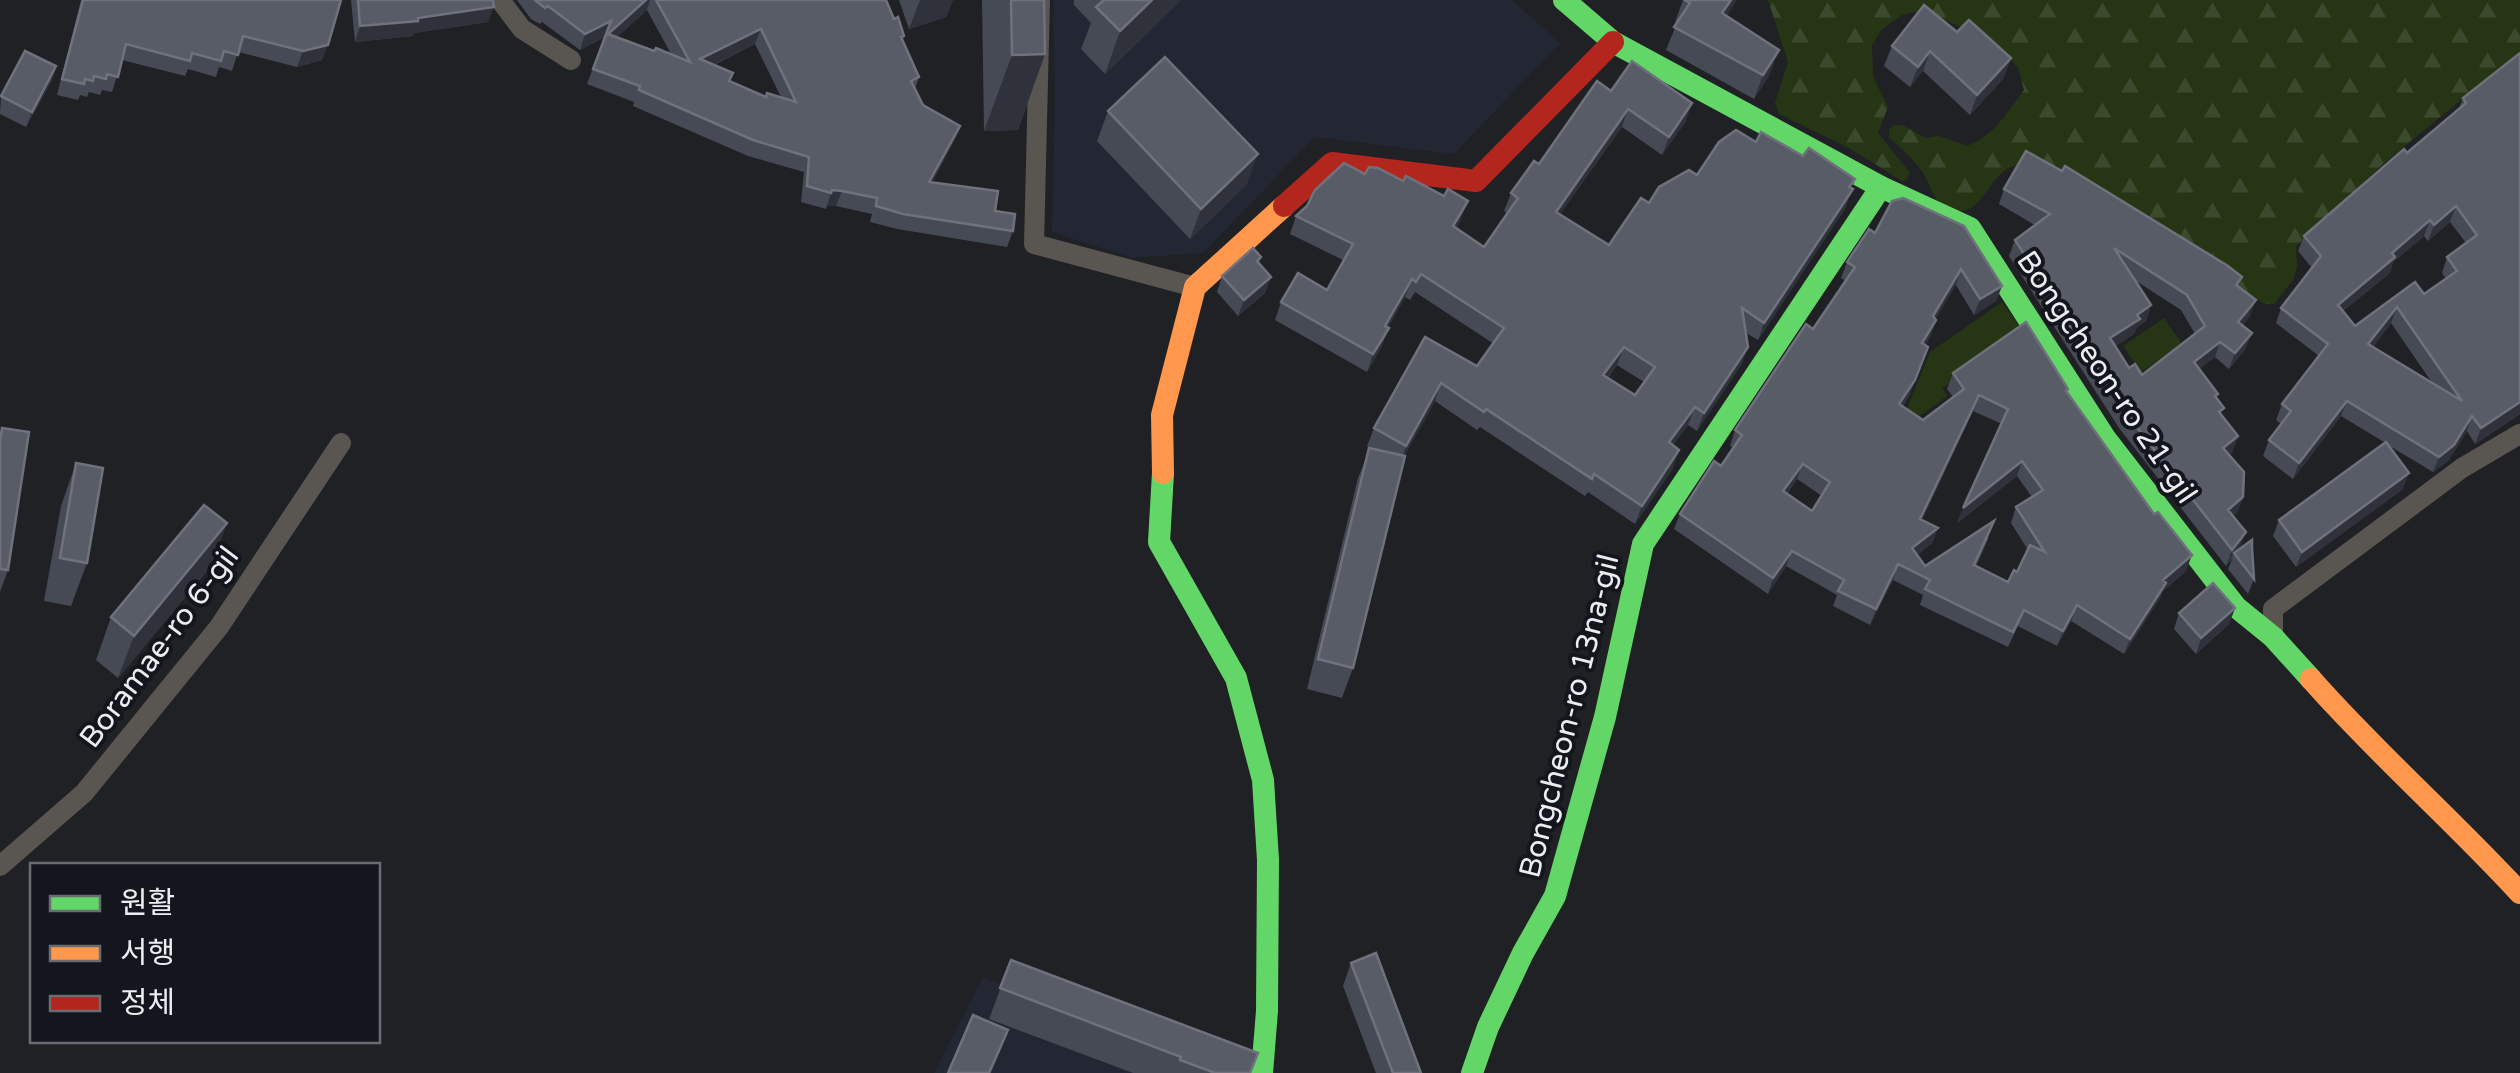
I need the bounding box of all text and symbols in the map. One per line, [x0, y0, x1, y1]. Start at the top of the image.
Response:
street label: Bongcheon-ro 21-gil [2008, 244, 2205, 511]
street label: Boramae-ro 6-gil [72, 539, 247, 755]
street label: Bongcheon-ro 13na-gil [1511, 551, 1628, 882]
legend [30, 863, 380, 1043]
text: 원활 [120, 885, 175, 922]
text: 서행 [120, 935, 175, 972]
text: 정체 [120, 985, 175, 1022]

